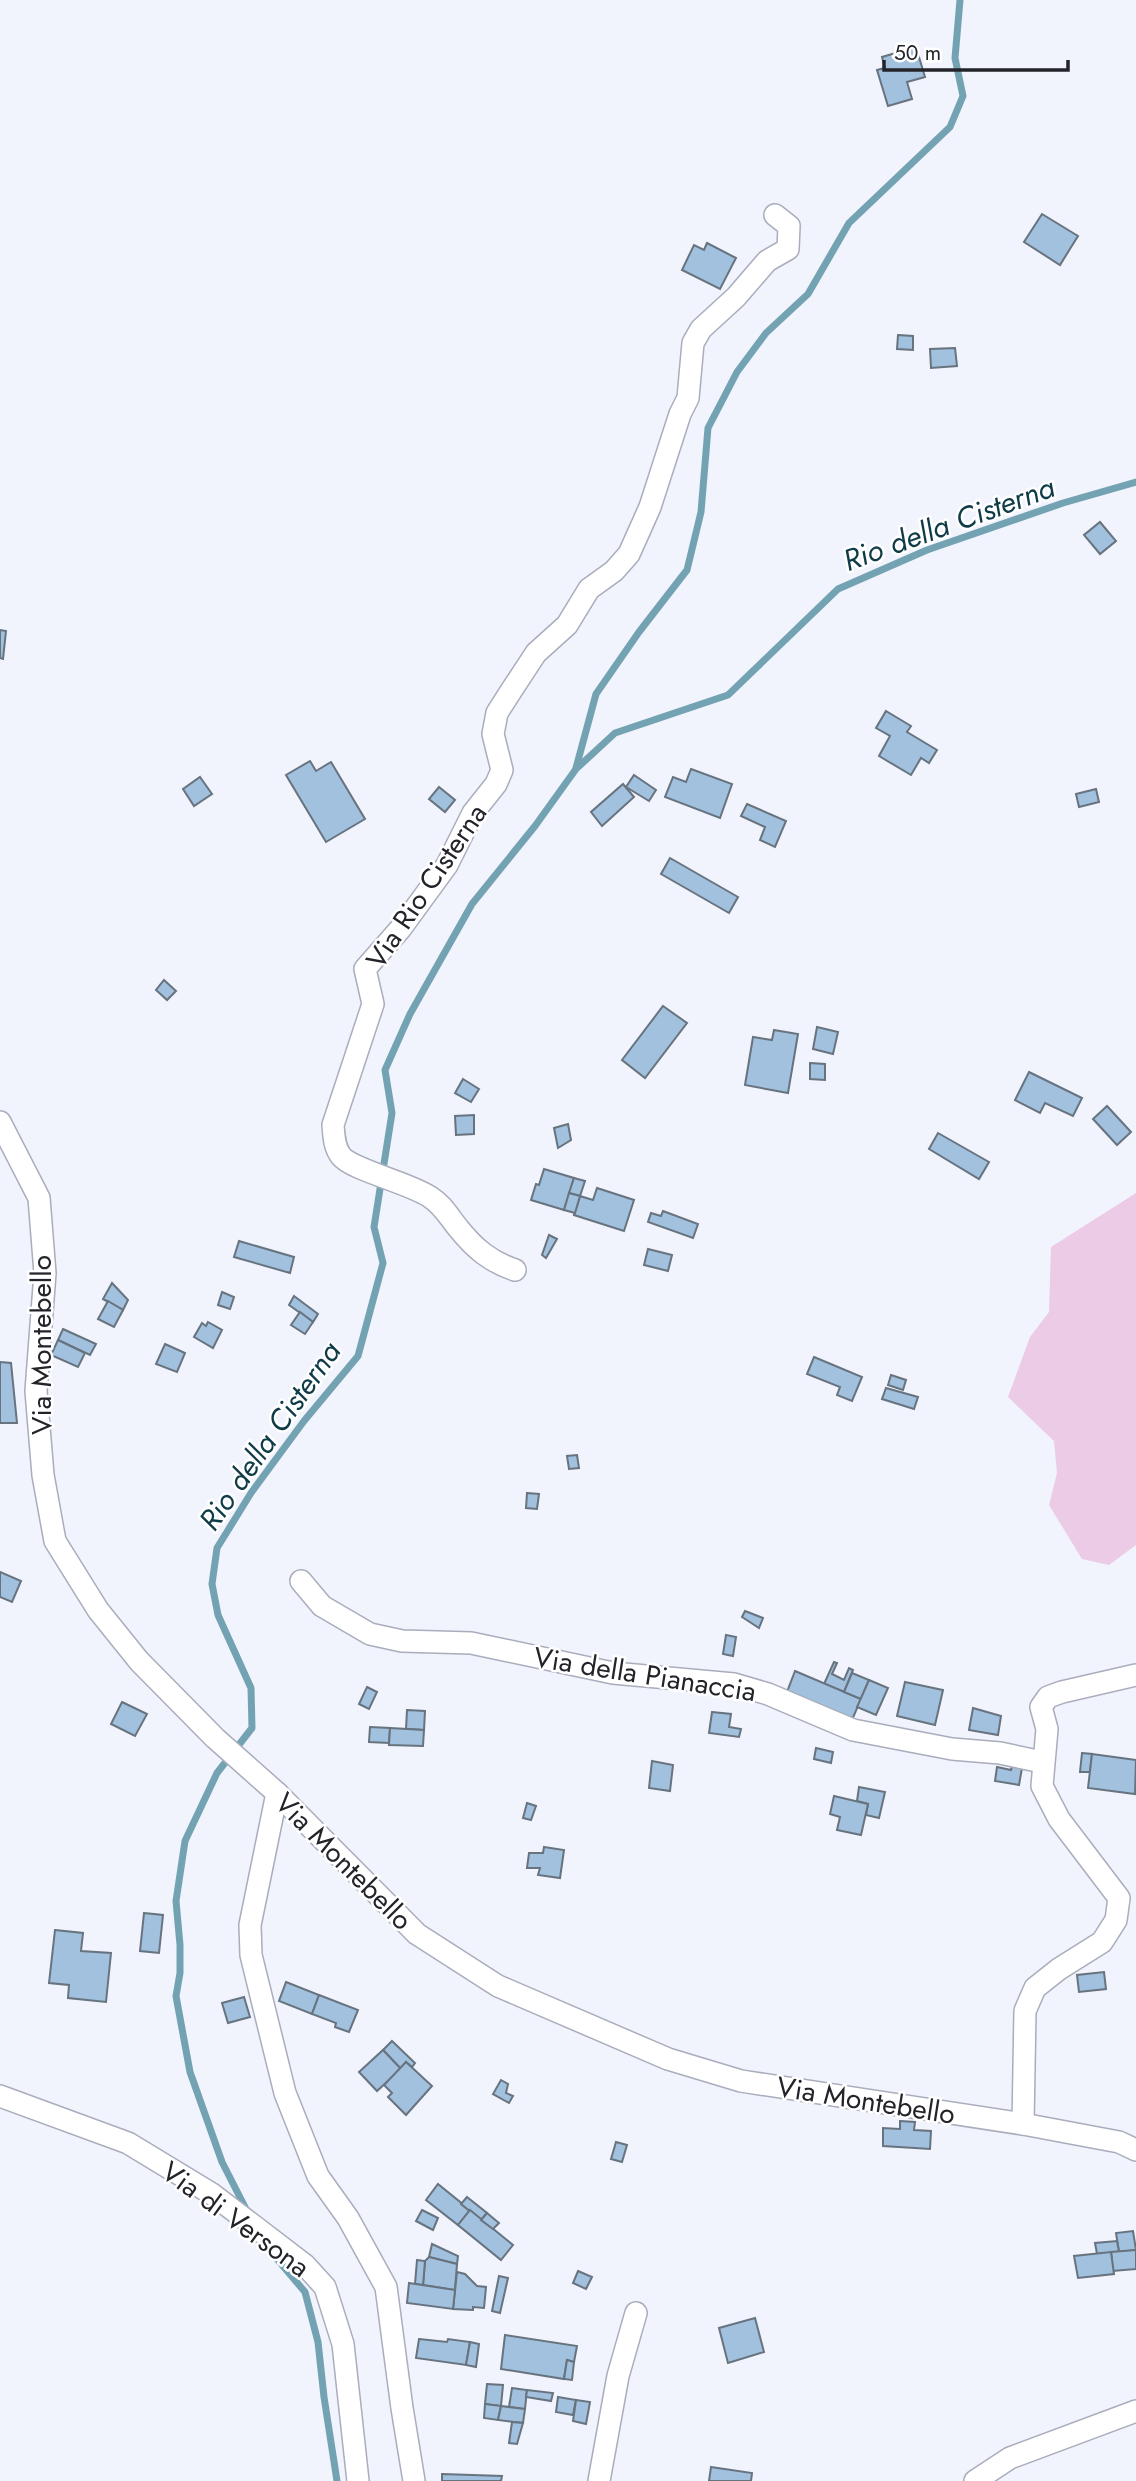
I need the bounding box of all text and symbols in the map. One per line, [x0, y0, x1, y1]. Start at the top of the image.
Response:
scale bar [884, 28, 1068, 72]
text: 50 m [894, 38, 941, 68]
water label: Rio della Cisterna [837, 465, 1061, 582]
street label: Via Rio Cisterna [356, 796, 497, 977]
street label: Via Montebello [21, 1255, 62, 1435]
water label: Rio della Cisterna [188, 1332, 351, 1539]
street label: Via della Pianaccia [531, 1637, 759, 1712]
street label: Via Montebello [266, 1783, 422, 1939]
street label: Via Montebello [774, 2066, 958, 2135]
street label: Via di Versona [153, 2152, 318, 2287]

